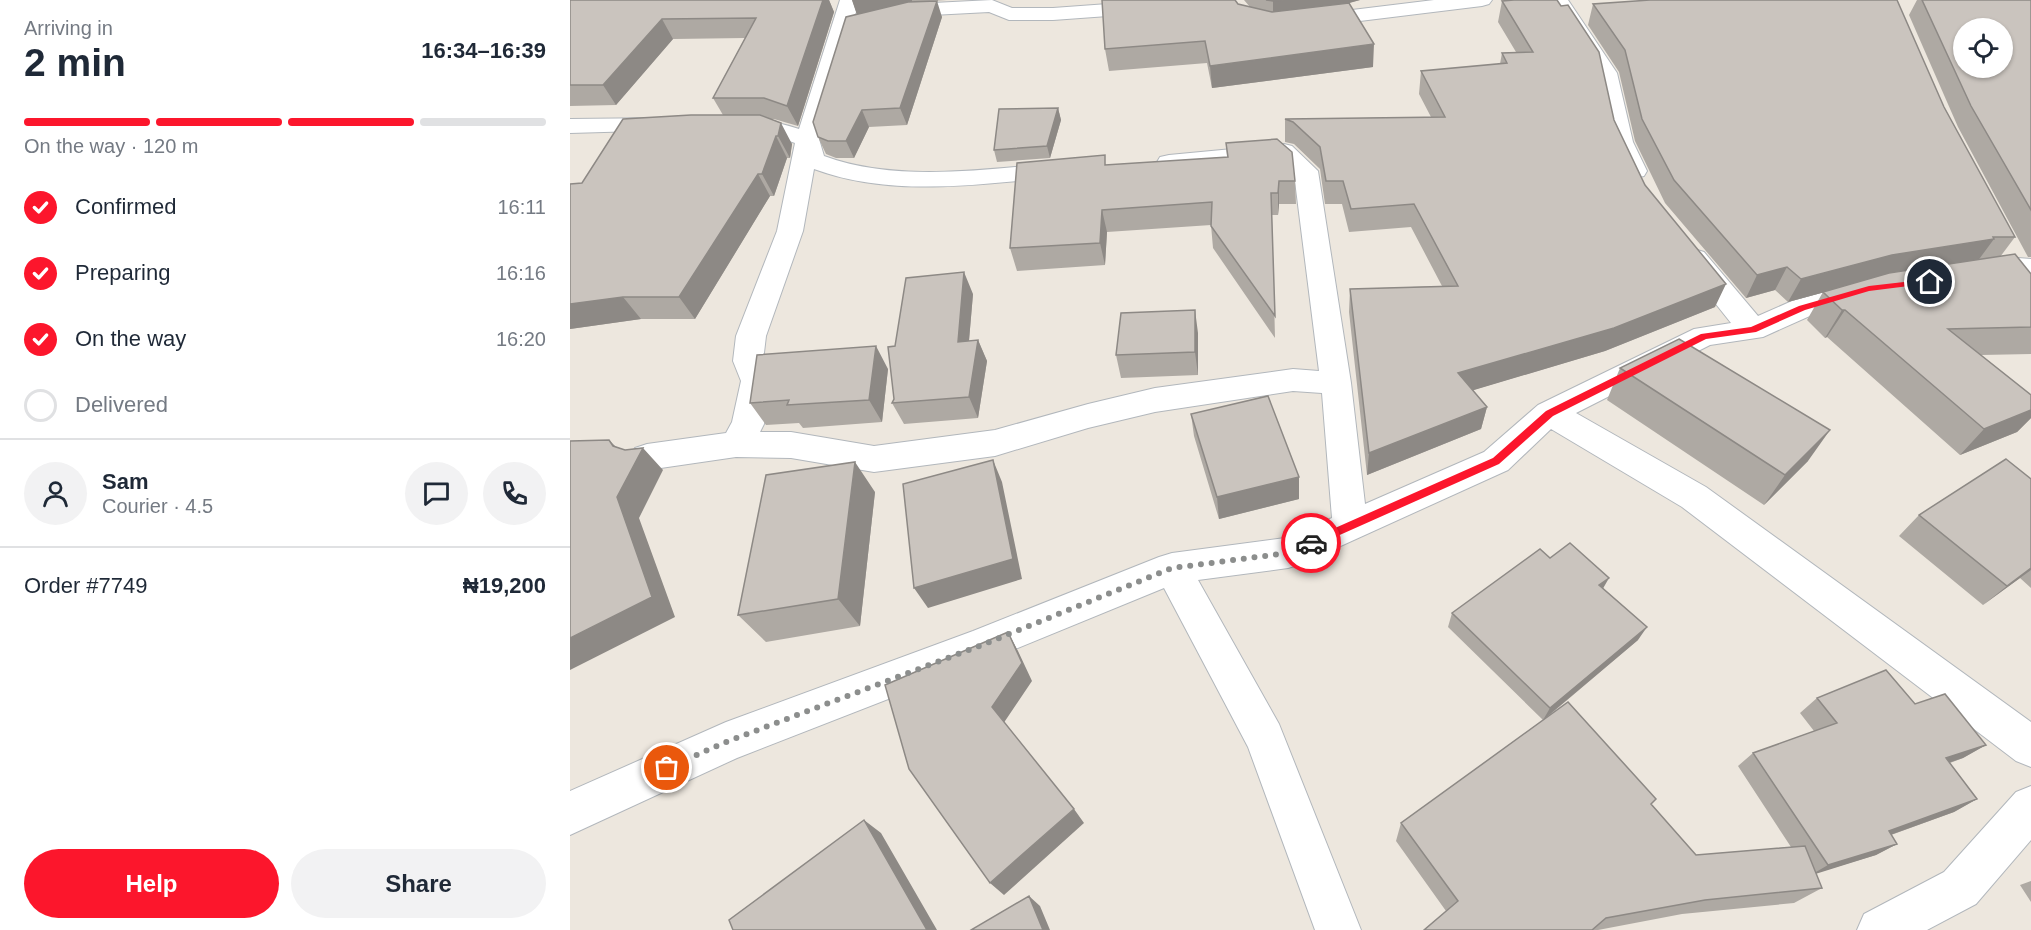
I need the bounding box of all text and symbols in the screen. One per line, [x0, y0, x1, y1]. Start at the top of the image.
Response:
text: Arriving in [24, 17, 113, 39]
map controls [1953, 18, 2013, 78]
button: locate [1953, 18, 2013, 78]
text: 16:34–16:39 [421, 38, 546, 63]
text: 2 min [24, 41, 126, 84]
text: On the way · 120 m [24, 135, 199, 157]
icon: check [24, 191, 57, 224]
text: Confirmed [75, 194, 176, 219]
text: 16:11 [497, 196, 546, 218]
pin [1904, 256, 1955, 307]
icon: check [24, 257, 57, 290]
text: Preparing [75, 260, 170, 285]
text: 16:16 [496, 262, 546, 284]
icon: home [1913, 265, 1946, 298]
icon: check [24, 323, 57, 356]
text: On the way [75, 326, 186, 351]
text: 16:20 [496, 328, 546, 350]
text: Delivered [75, 392, 168, 417]
button: person [24, 462, 87, 525]
button: chat [405, 462, 468, 525]
button: phone [483, 462, 546, 525]
text: Sam [102, 469, 148, 494]
text: Courier · 4.5 [102, 495, 213, 517]
courier [1281, 513, 1341, 573]
icon: car [1295, 527, 1328, 560]
text: Order #7749 [24, 573, 148, 598]
text: ₦19,200 [463, 573, 546, 598]
pin [641, 742, 692, 793]
icon: bag [650, 751, 683, 784]
button: Help [24, 849, 279, 918]
button: Share [291, 849, 546, 918]

